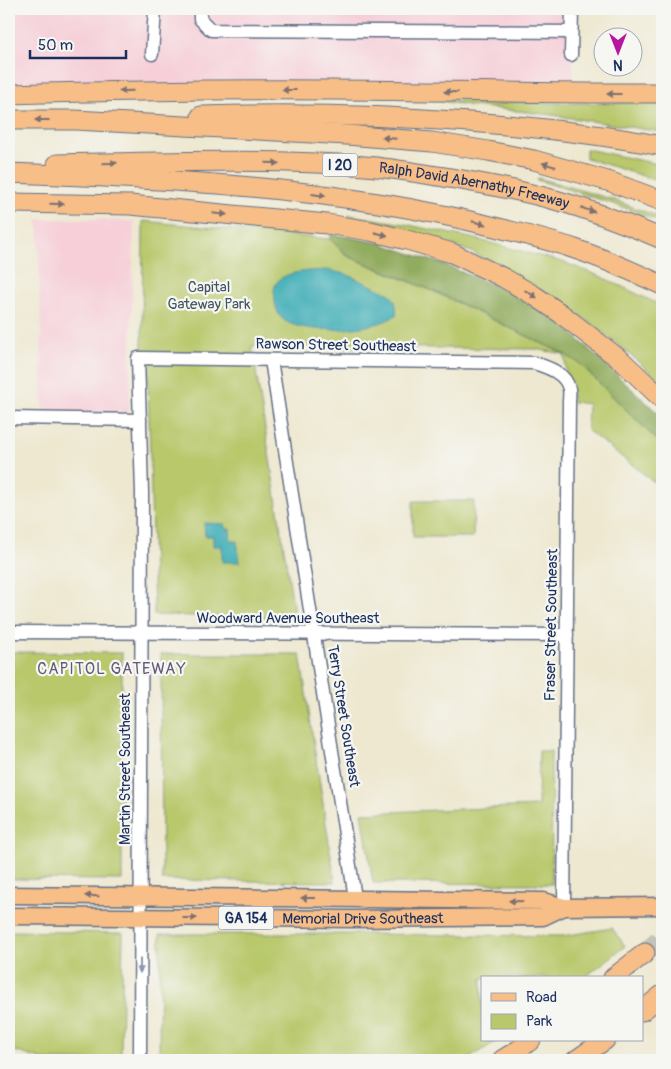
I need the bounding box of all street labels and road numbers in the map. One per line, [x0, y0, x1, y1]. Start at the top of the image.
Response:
road number: I 20 [322, 154, 358, 176]
street label: Ralph David Abernathy Freeway [378, 158, 572, 214]
street label: Rawson Street Southeast [256, 335, 417, 356]
street label: Fraser Street Southeast [541, 548, 562, 701]
street label: Woodward Avenue Southeast [197, 609, 380, 628]
street label: Terry Street Southeast [323, 644, 364, 789]
street label: Martin Street Southeast [116, 692, 135, 845]
road number: GA 154 [218, 906, 274, 930]
street label: Memorial Drive Southeast [282, 909, 445, 929]

